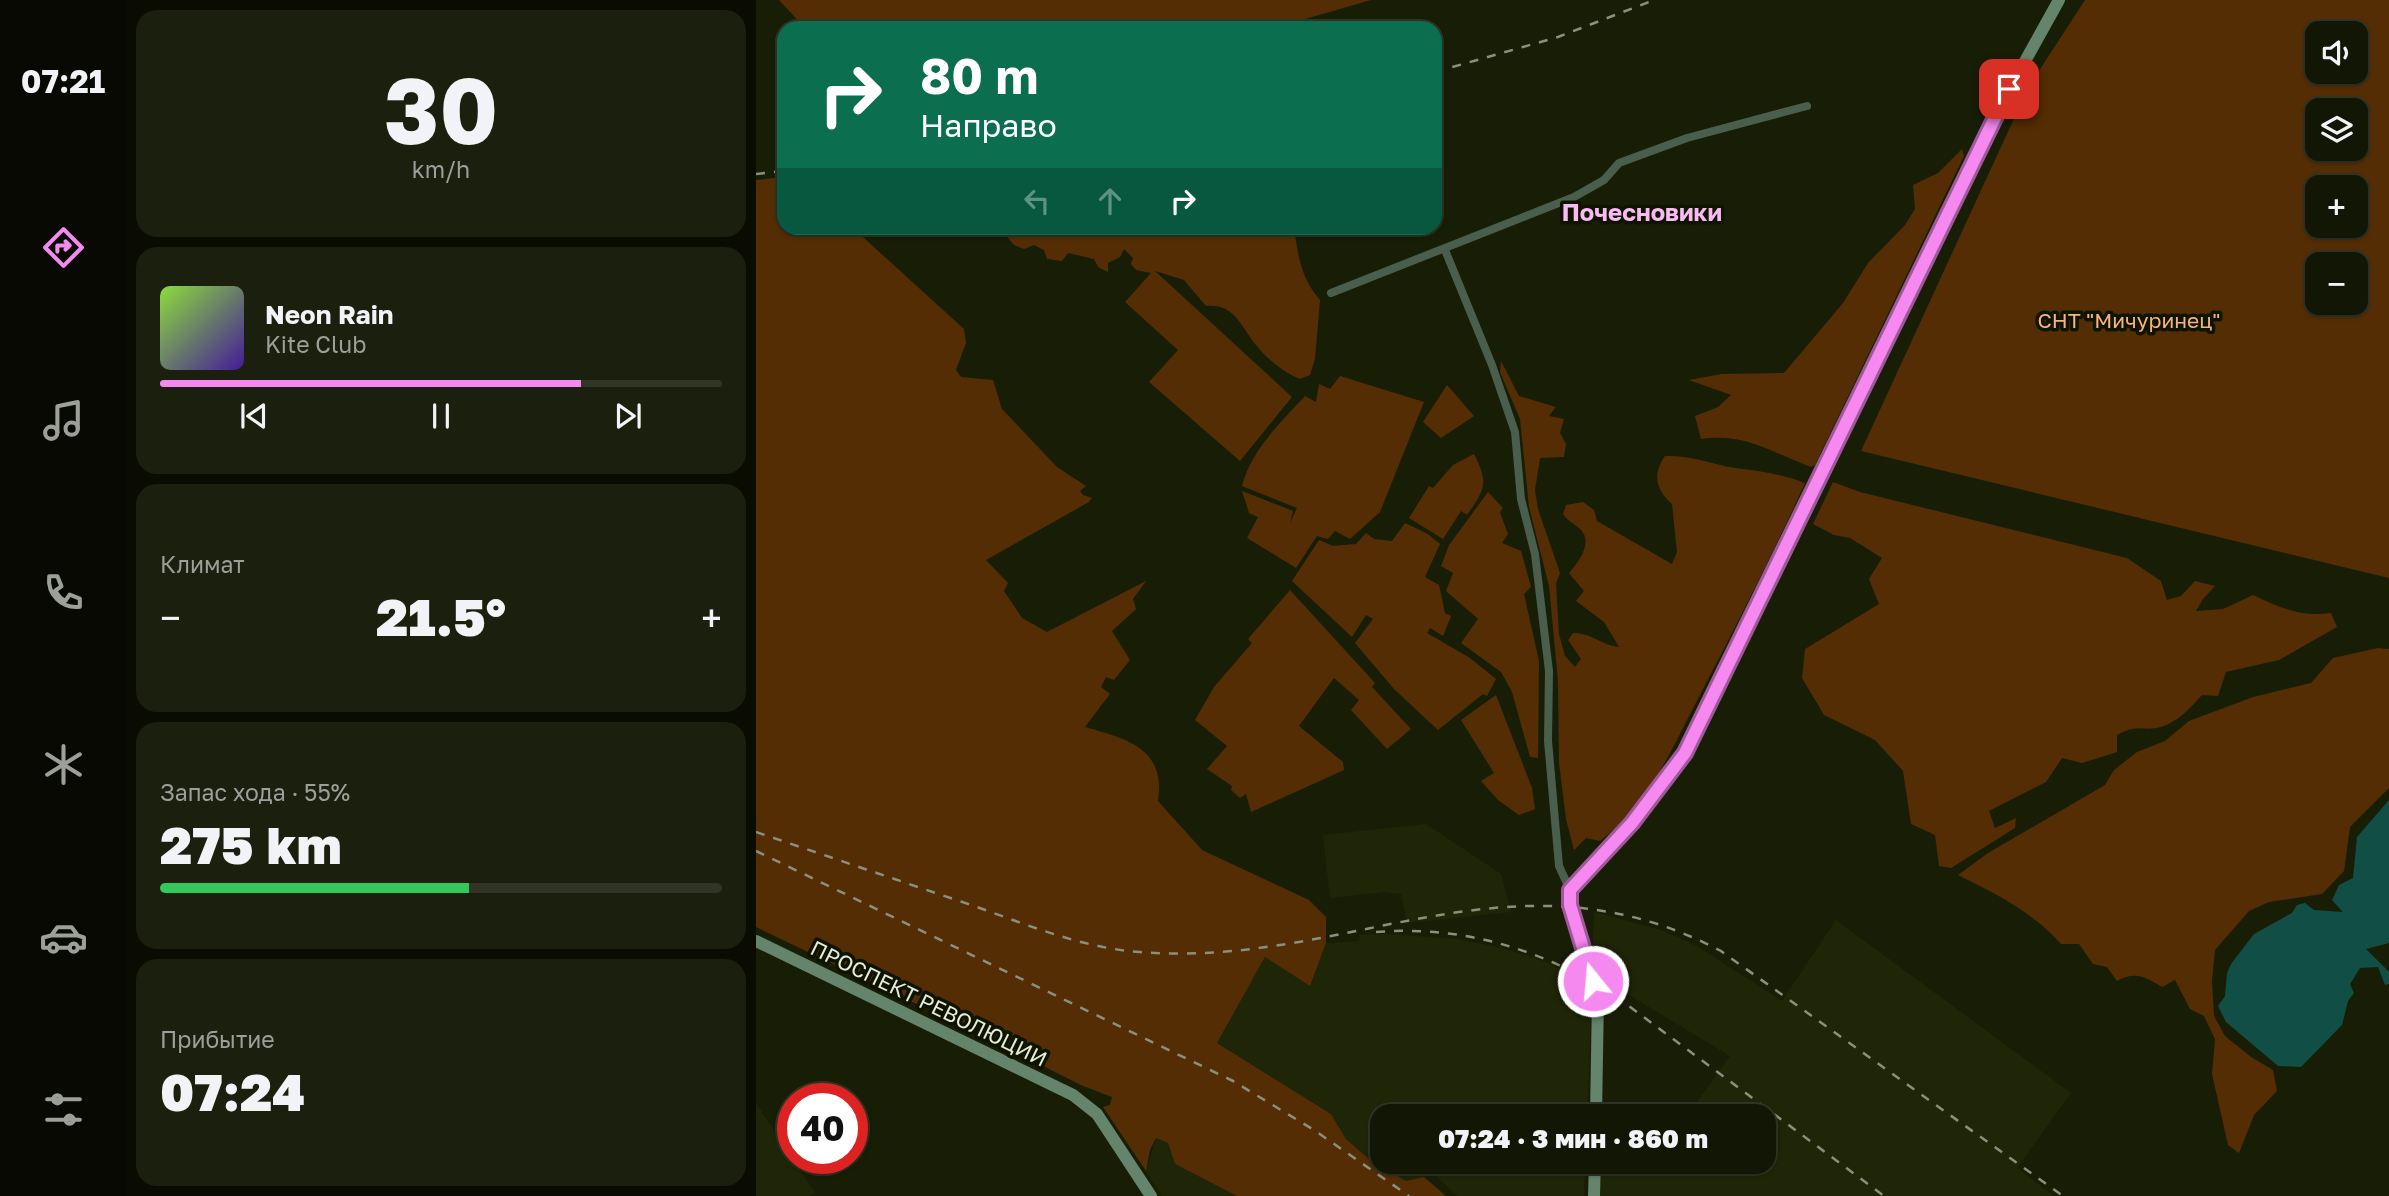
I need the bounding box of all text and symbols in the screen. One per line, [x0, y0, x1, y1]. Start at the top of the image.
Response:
map controls [2305, 21, 2368, 315]
button: sound [2305, 21, 2368, 84]
text: 80 m [920, 46, 1038, 105]
icon: right [805, 49, 896, 140]
text: 30 [384, 55, 498, 164]
pin [1979, 59, 2039, 119]
text: 07:21 [21, 62, 105, 100]
icon: arrive [1990, 70, 2028, 108]
button: layers [2305, 98, 2368, 161]
text: Направо [920, 106, 1057, 144]
text: km/h [412, 155, 470, 183]
button: + [2305, 175, 2368, 238]
icon: left [1018, 182, 1056, 220]
icon: ahead [1091, 182, 1129, 220]
icon: right [1164, 182, 1202, 220]
district label: Почесновики [1562, 197, 1722, 226]
icon: directions [39, 223, 88, 272]
button: − [2305, 252, 2368, 315]
text: Neon Rain [265, 299, 394, 330]
park label: СНТ "Мичуринец" [2038, 307, 2220, 333]
text: Kite Club [265, 330, 366, 358]
icon: music [39, 396, 88, 445]
icon: previous [235, 397, 273, 435]
icon: pause [422, 397, 460, 435]
icon: next [609, 397, 647, 435]
text: Климат [160, 550, 245, 578]
icon: phone [39, 568, 88, 617]
text: 21.5° [376, 585, 506, 647]
text: − [160, 595, 181, 640]
text: + [701, 595, 722, 640]
icon: climate [39, 740, 88, 789]
text: Запас хода · 55% [160, 778, 350, 806]
text: 275 km [160, 813, 342, 875]
icon: car [39, 913, 88, 962]
street label: ПРОСПЕКТ РЕВОЛЮЦИИ [807, 934, 1051, 1072]
position arrow [1556, 944, 1630, 1018]
text: Прибытие [160, 1025, 275, 1053]
text: 07:24 [160, 1060, 305, 1122]
speed limit sign: 40 [777, 1083, 868, 1174]
icon: filters [39, 1085, 88, 1134]
text: 07:24 · 3 мин · 860 m [1438, 1123, 1708, 1154]

